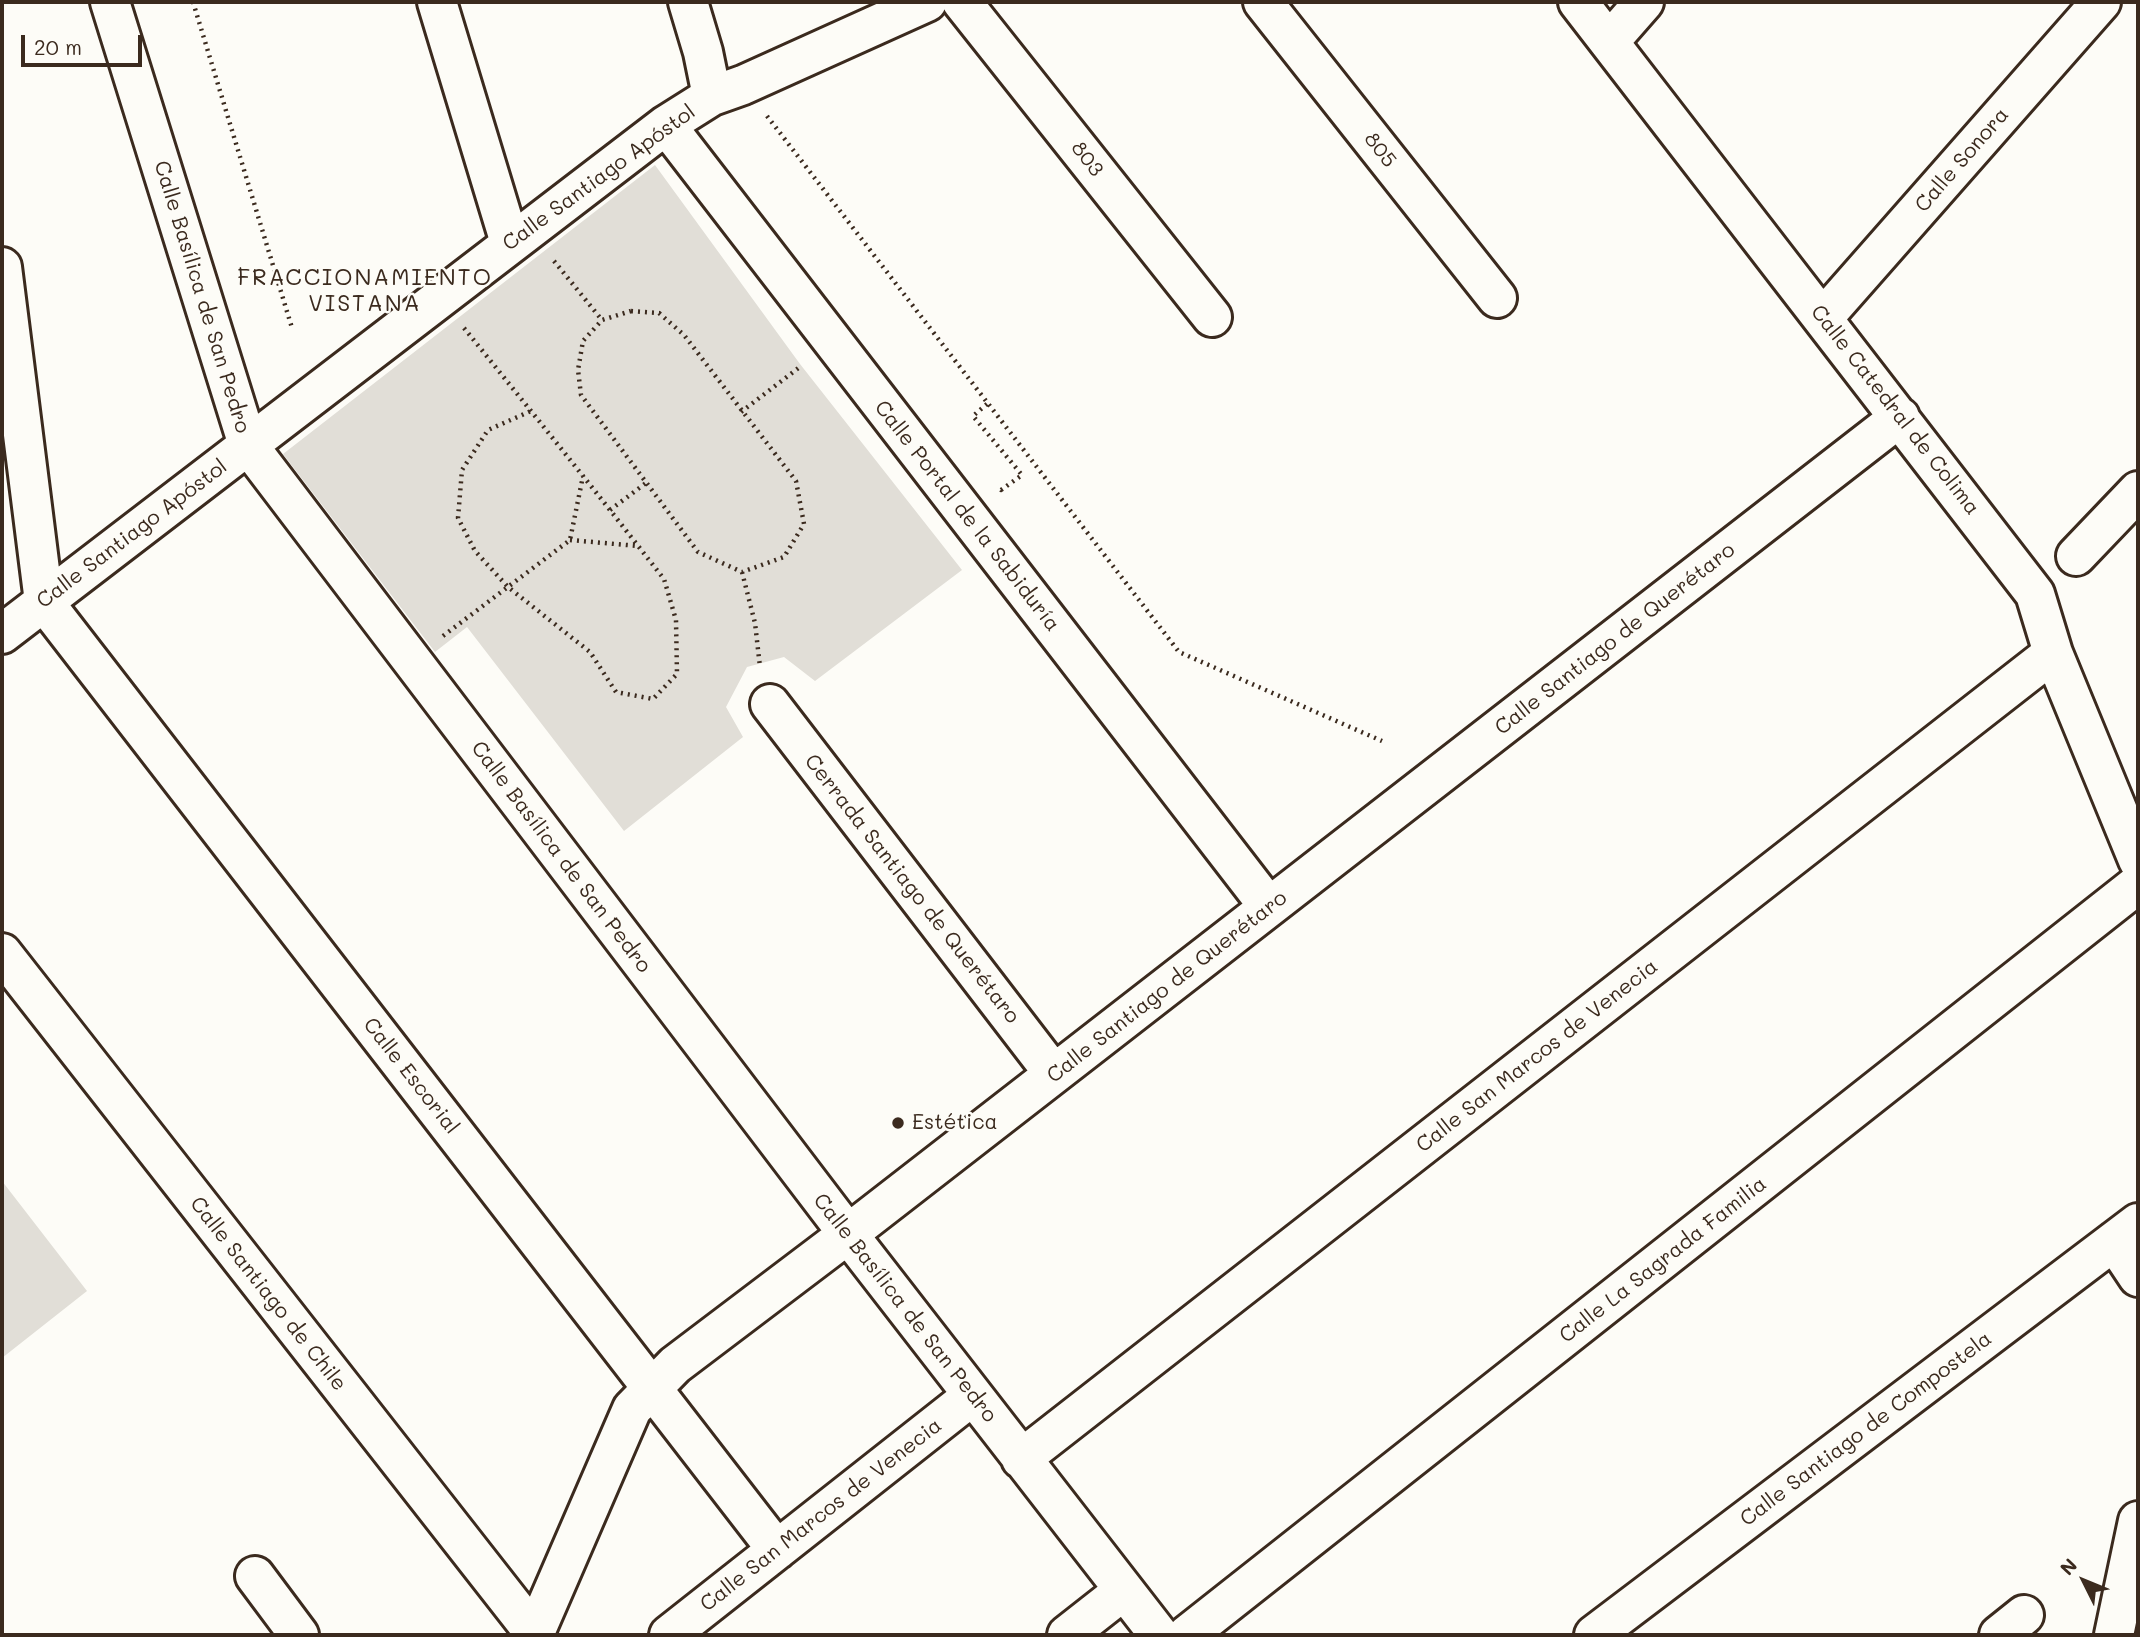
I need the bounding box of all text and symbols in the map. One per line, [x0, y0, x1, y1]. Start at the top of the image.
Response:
scale bar [24, 21, 145, 65]
text: 20 m [34, 33, 82, 60]
street label: Calle Santiago Apóstol [498, 100, 700, 256]
street label: Calle Sonora [1910, 103, 2014, 217]
street label: 805 [1358, 127, 1402, 173]
street label: 803 [1065, 136, 1109, 182]
street label: Calle Basílica de San Pedro [149, 158, 255, 436]
district label: FRACCIONAMIENTO VISTANA [239, 264, 491, 318]
street label: Calle Catedral de Colima [1805, 300, 1985, 520]
street label: Calle Portal de la Sabiduría [869, 395, 1065, 637]
street label: Calle Santiago Apóstol [32, 454, 232, 614]
street label: Calle Santiago de Querétaro [1490, 537, 1740, 741]
street label: Calle Basílica de San Pedro [466, 736, 656, 978]
street label: Cerrada Santiago de Querétaro [799, 749, 1025, 1029]
street label: Calle Santiago de Querétaro [1042, 885, 1292, 1089]
street label: Calle San Marcos de Venecia [1411, 954, 1663, 1158]
street label: Calle Escorial [358, 1013, 464, 1139]
place label: Estética [912, 1110, 998, 1136]
marker: Estética [890, 1115, 906, 1131]
street label: Calle La Sagrada Familia [1554, 1171, 1772, 1349]
street label: Calle Basílica de San Pedro [808, 1189, 1002, 1427]
street label: Calle Santiago de Chile [184, 1192, 352, 1396]
street label: Calle Santiago de Compostela [1735, 1326, 1997, 1532]
street label: Calle San Marcos de Venecia [695, 1413, 947, 1617]
north arrow [2049, 1546, 2119, 1616]
text: N [2054, 1553, 2082, 1580]

